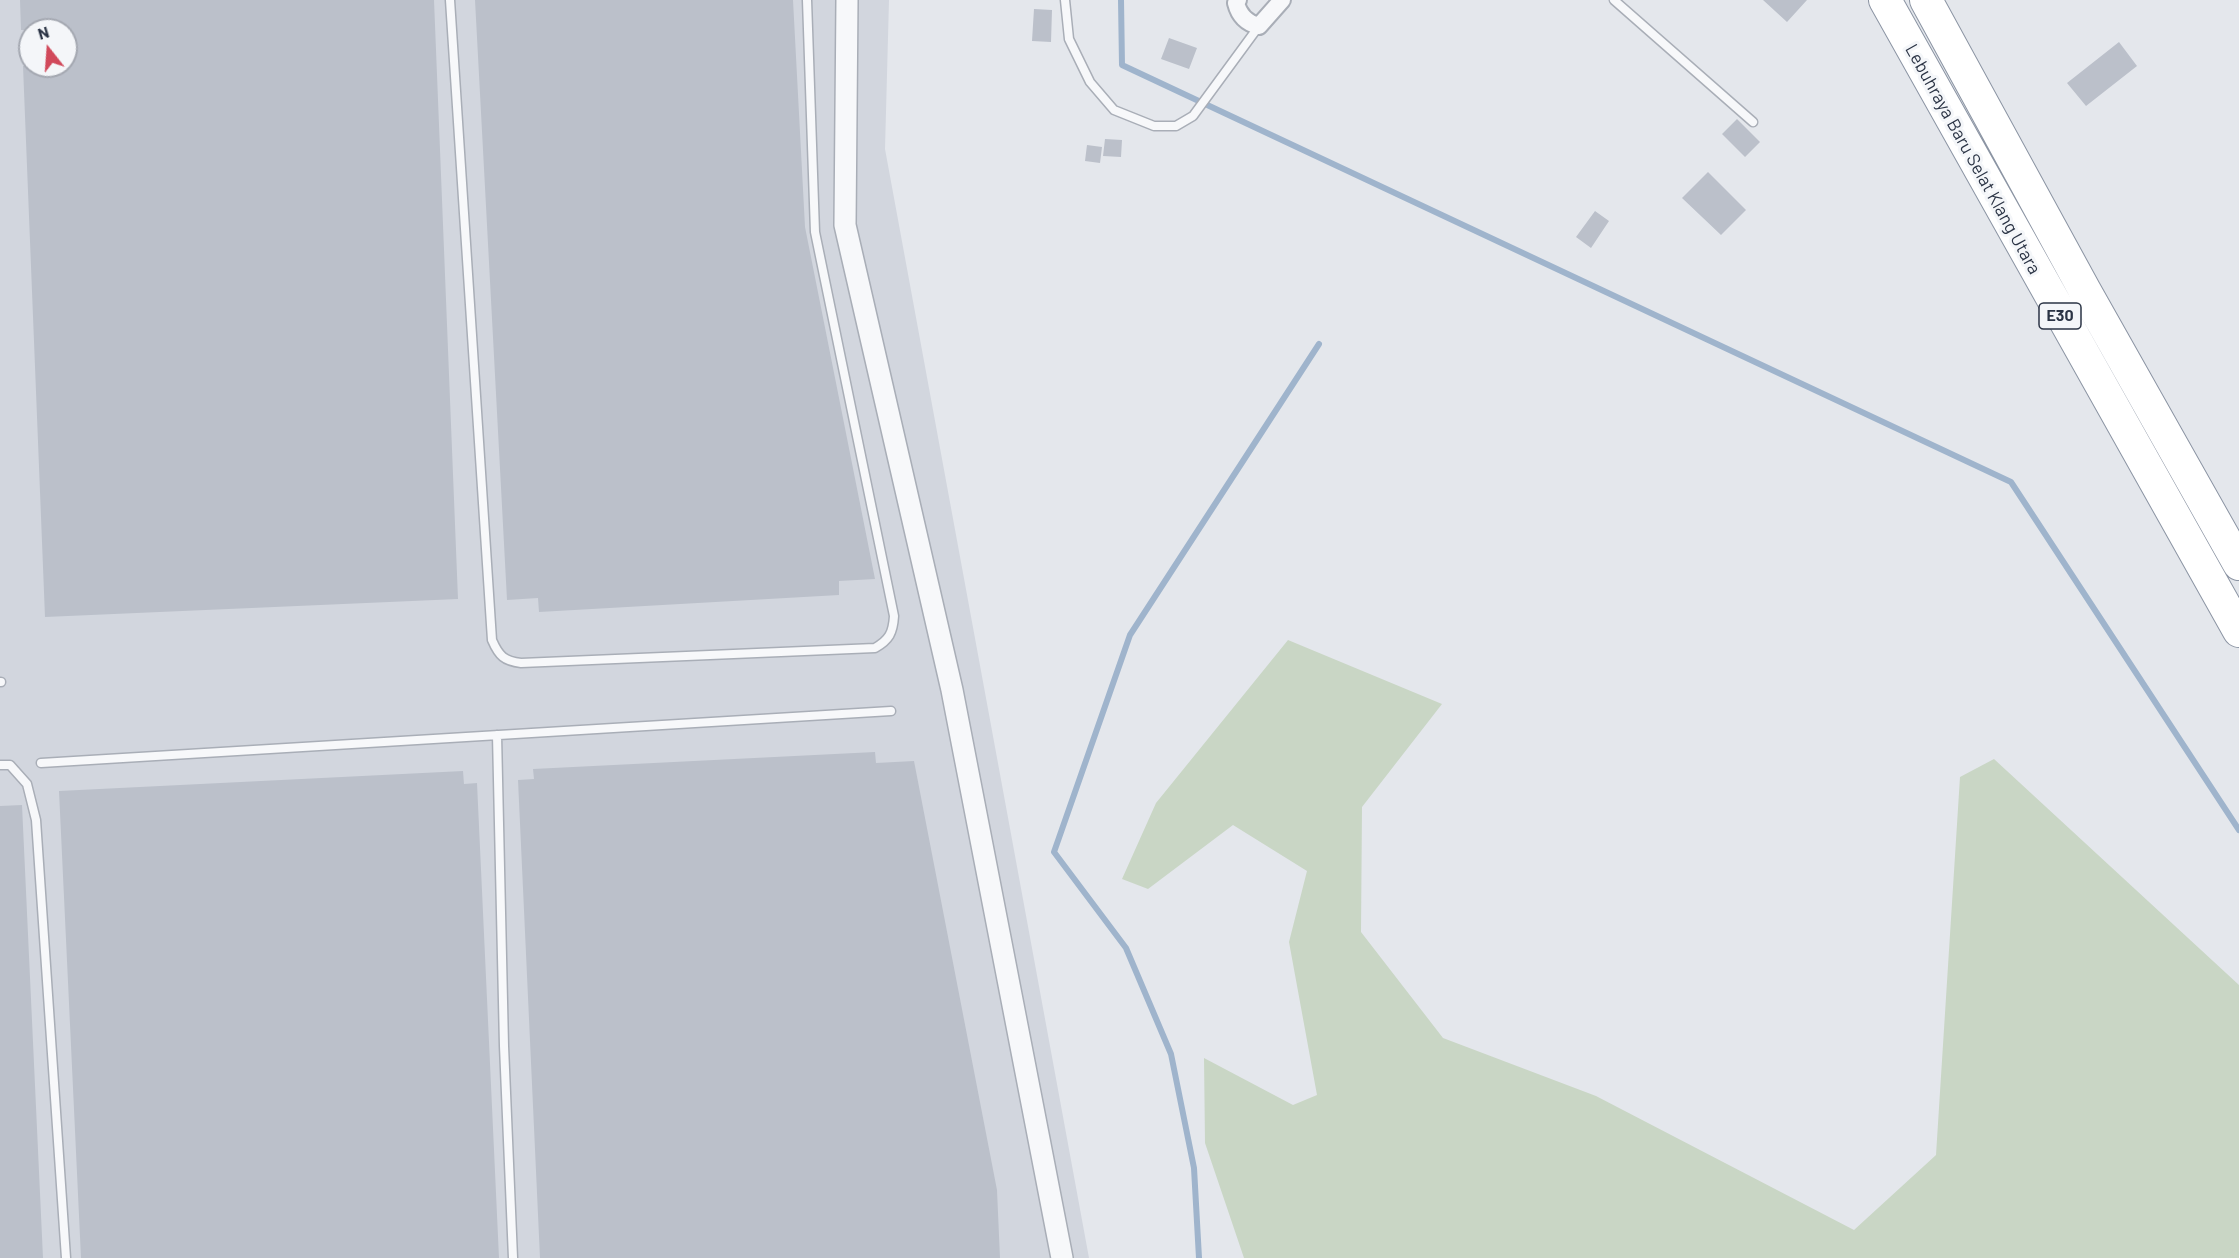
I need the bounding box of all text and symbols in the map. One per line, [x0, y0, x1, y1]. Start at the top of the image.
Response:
north arrow [18, 18, 78, 78]
text: N [35, 22, 51, 43]
street label: Lebuhraya Baru Selat Klang Utara [1901, 40, 2045, 278]
road number: E30 [2039, 303, 2081, 329]

